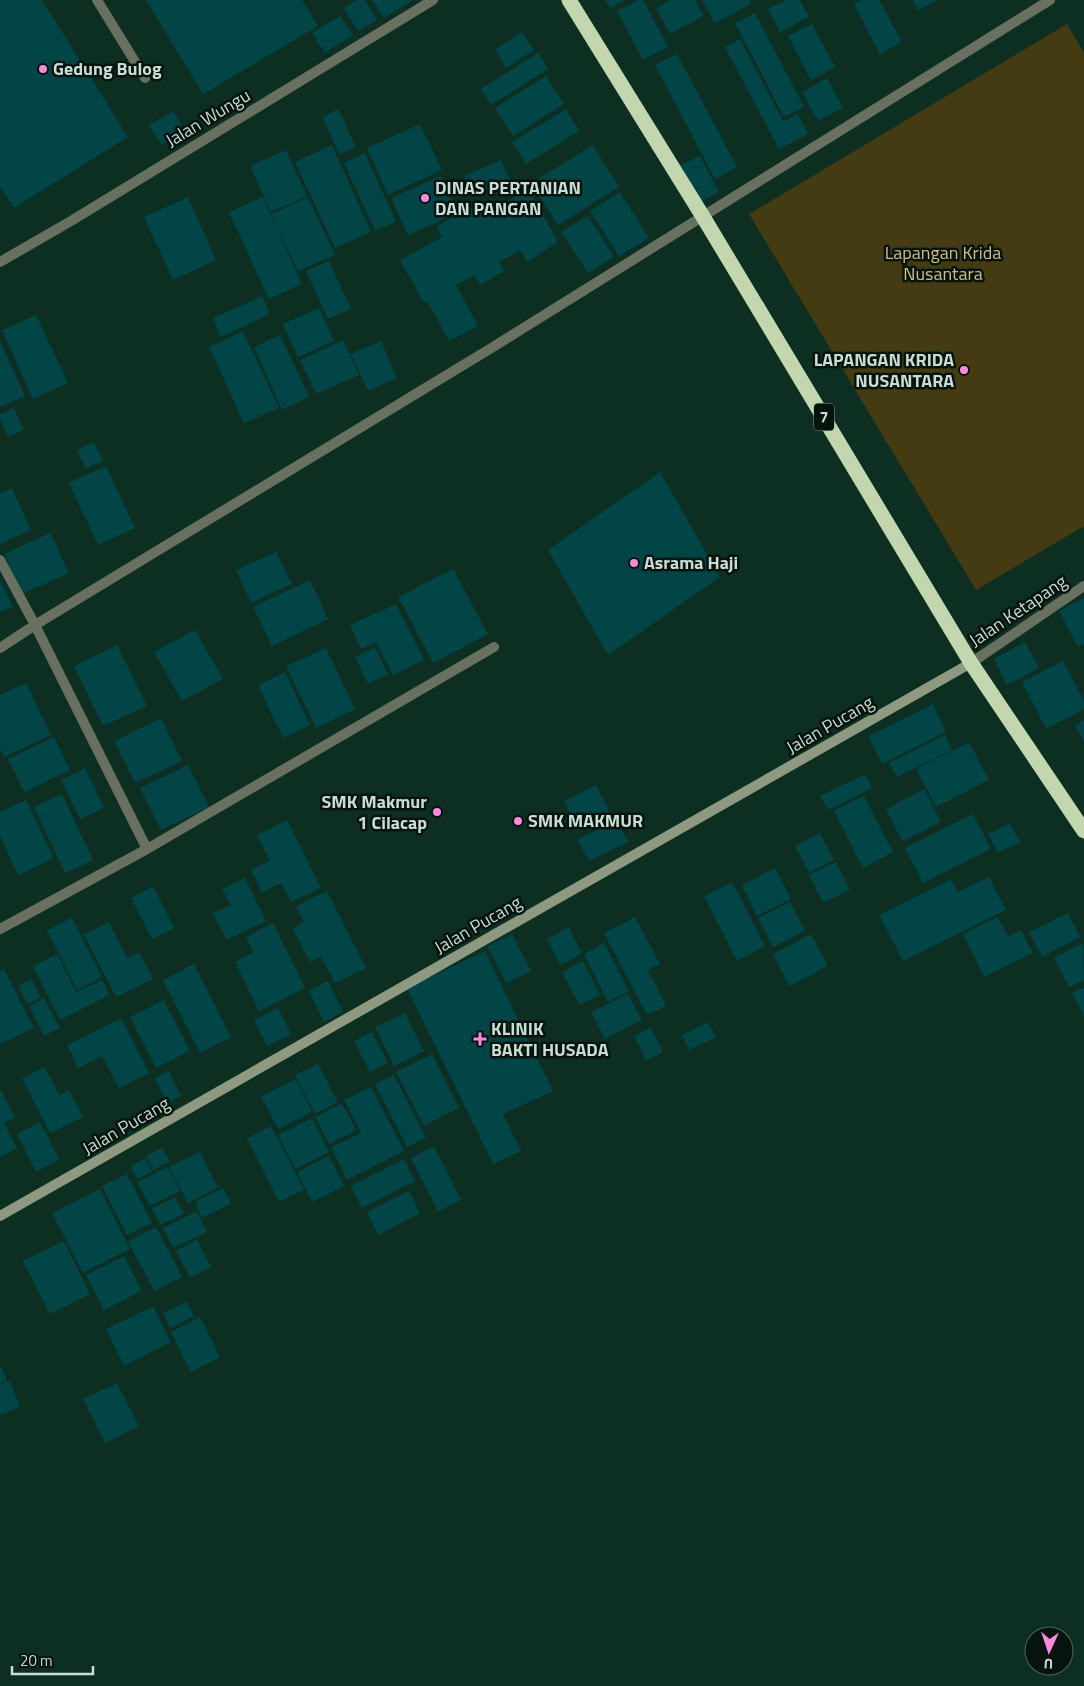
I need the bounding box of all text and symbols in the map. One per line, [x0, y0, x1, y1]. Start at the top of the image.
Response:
place label: Gedung Bulog [53, 55, 162, 82]
marker: Gedung Bulog [37, 63, 49, 75]
street label: Jalan Wungu [160, 82, 255, 154]
place label: DINAS PERTANIAN DAN PANGAN [435, 174, 581, 222]
marker: DINAS PERTANIAN DAN PANGAN [419, 192, 431, 204]
park label: Lapangan Krida Nusantara [885, 239, 1001, 287]
place label: LAPANGAN KRIDA NUSANTARA [814, 346, 954, 394]
marker: LAPANGAN KRIDA NUSANTARA [958, 364, 970, 376]
road number: 7 [814, 404, 834, 431]
place label: Asrama Haji [644, 549, 738, 576]
marker: Asrama Haji [628, 557, 640, 569]
street label: Jalan Ketapang [963, 568, 1072, 653]
street label: Jalan Pucang [781, 689, 879, 761]
place label: SMK Makmur 1 Cilacap [321, 788, 427, 836]
marker: SMK Makmur 1 Cilacap [431, 806, 443, 818]
place label: SMK MAKMUR [528, 807, 643, 834]
marker: SMK MAKMUR [512, 815, 524, 827]
street label: Jalan Pucang [429, 889, 527, 961]
place label: KLINIK BAKTI HUSADA [491, 1015, 609, 1063]
marker: KLINIK BAKTI HUSADA [473, 1032, 487, 1046]
street label: Jalan Pucang [77, 1090, 175, 1162]
north arrow [1024, 1626, 1074, 1676]
scale bar [12, 1644, 94, 1676]
text: 20 m [20, 1649, 53, 1672]
text: U [1043, 1654, 1053, 1675]

